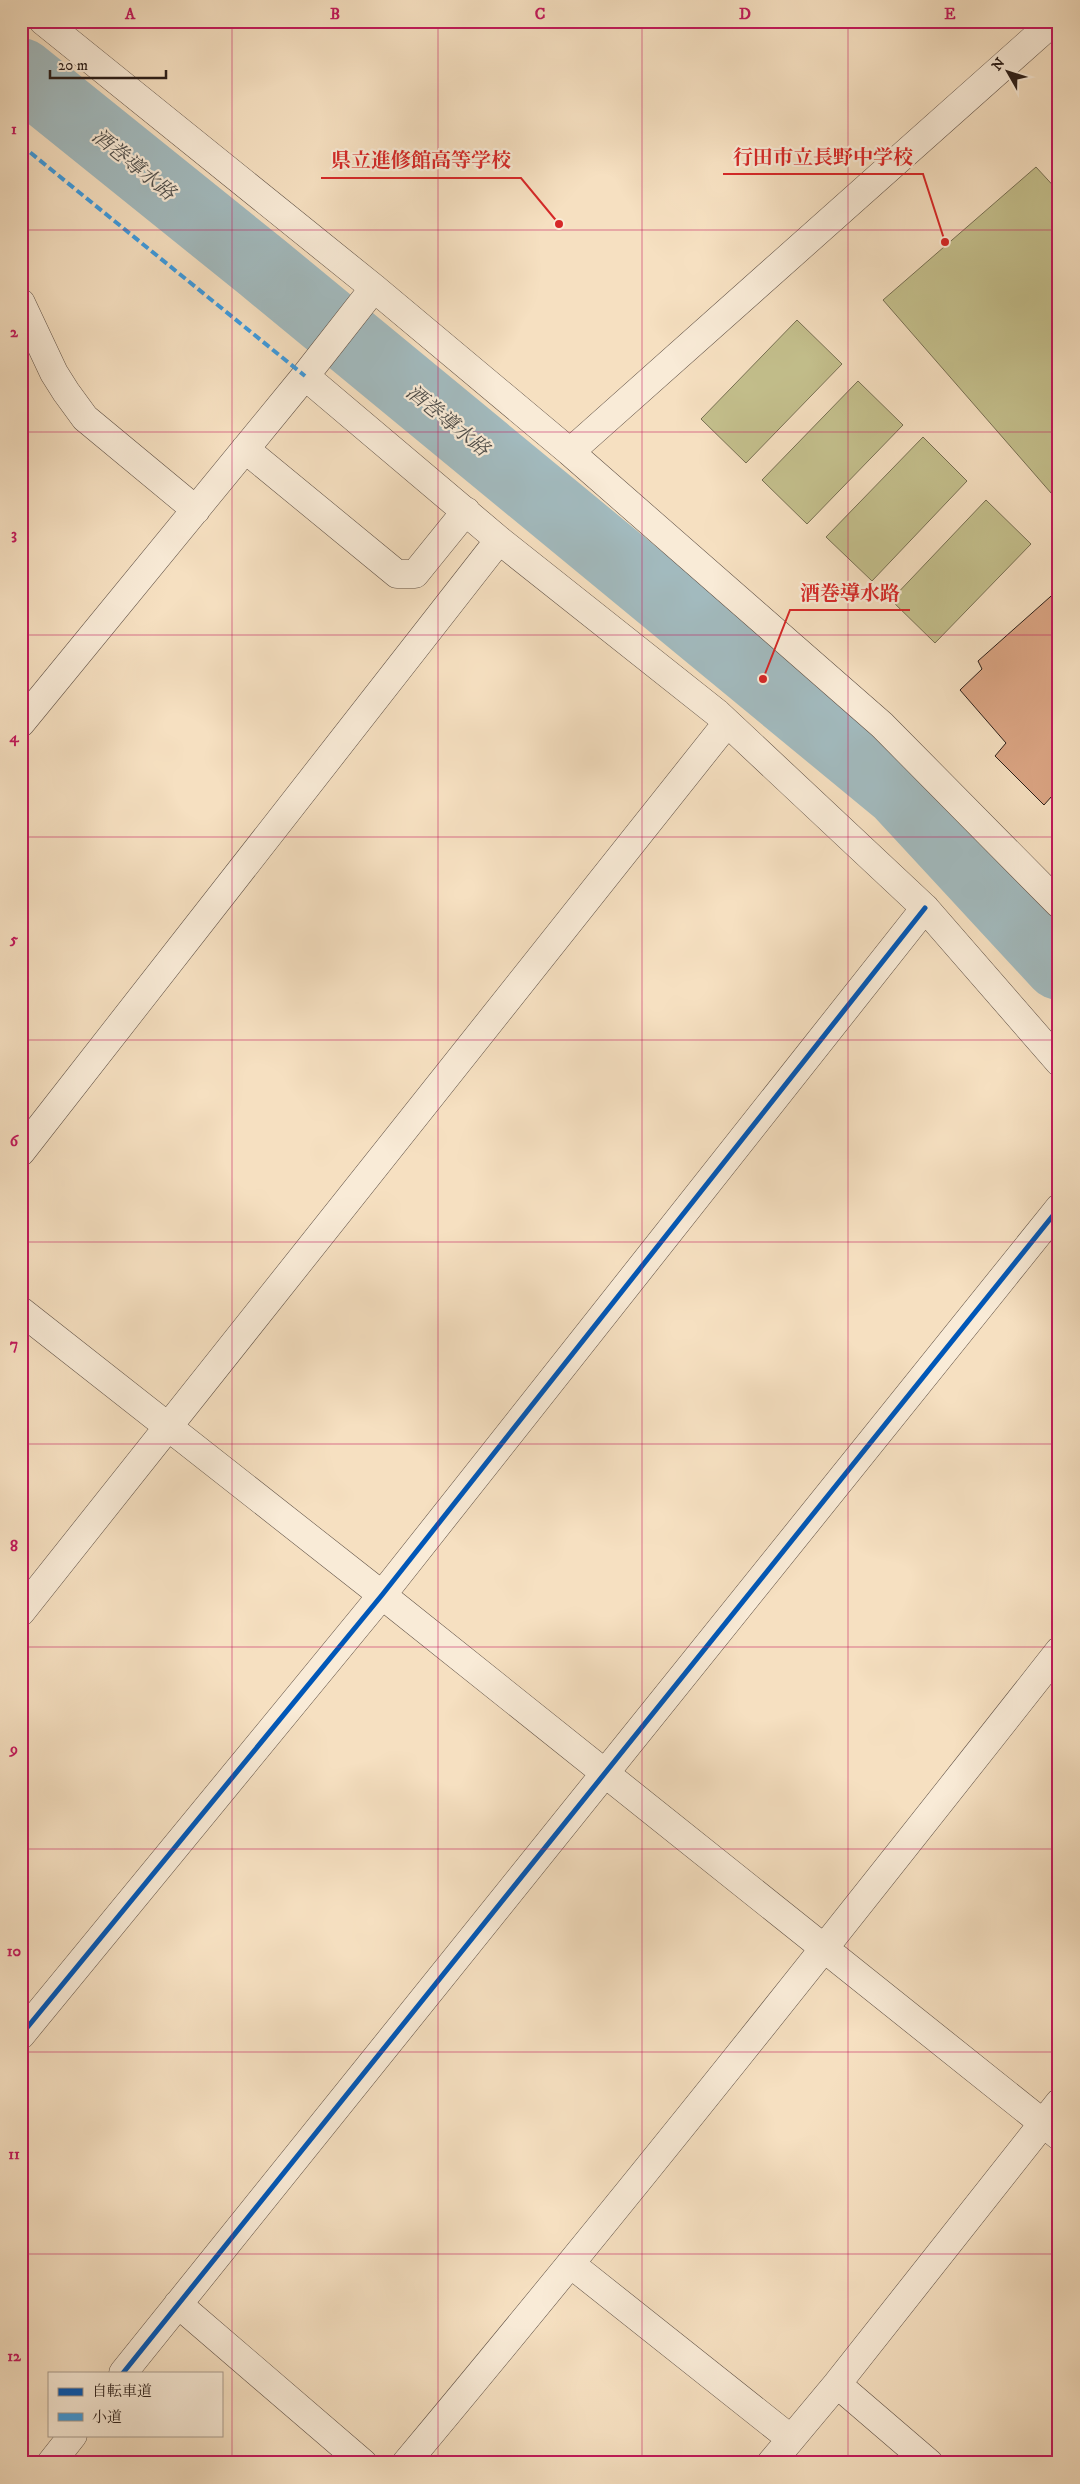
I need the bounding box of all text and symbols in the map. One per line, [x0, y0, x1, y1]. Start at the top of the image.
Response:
text: A [124, 4, 136, 24]
text: B [330, 4, 340, 24]
text: C [535, 4, 545, 24]
text: D [739, 4, 751, 24]
text: E [944, 4, 956, 24]
scale bar [50, 48, 166, 80]
north arrow [982, 48, 1032, 98]
text: N [988, 54, 1010, 75]
text: 20 m [58, 56, 88, 75]
text: 1 [11, 119, 17, 139]
water label: 酒巻導水路 [86, 124, 181, 208]
callout: 行田市立長野中学校 [723, 139, 923, 174]
callout: 県立進修館高等学校 [321, 143, 521, 178]
text: 行田市立長野中学校 [733, 146, 913, 171]
text: 県立進修館高等学校 [331, 149, 511, 174]
text: 2 [10, 322, 19, 342]
water label: 酒巻導水路 [400, 380, 495, 464]
text: 3 [11, 524, 17, 544]
callout: 酒巻導水路 [790, 575, 910, 610]
text: 酒巻導水路 [800, 582, 900, 607]
text: 4 [8, 727, 19, 747]
text: 5 [9, 929, 18, 949]
text: 6 [10, 1131, 20, 1151]
text: 7 [10, 1334, 18, 1354]
text: 8 [10, 1536, 18, 1556]
text: 9 [9, 1739, 18, 1759]
text: 10 [7, 1941, 22, 1961]
text: 11 [8, 2144, 20, 2164]
text: 12 [7, 2346, 22, 2366]
legend [48, 2372, 222, 2436]
text: 自転車道 [92, 2382, 152, 2401]
text: 小道 [92, 2408, 122, 2427]

